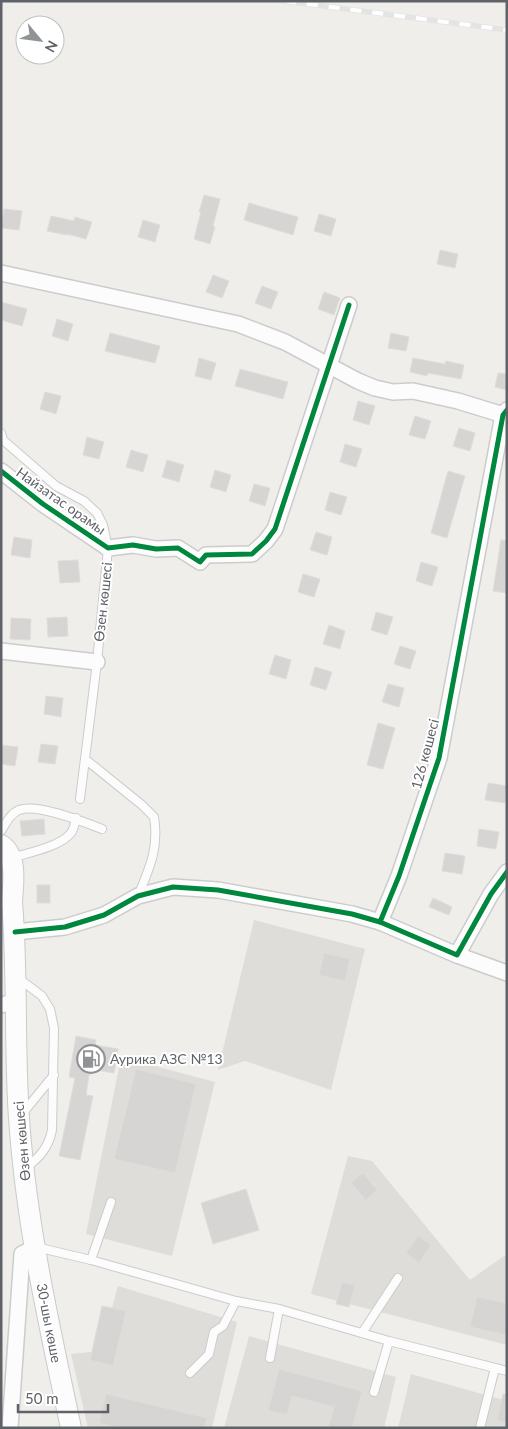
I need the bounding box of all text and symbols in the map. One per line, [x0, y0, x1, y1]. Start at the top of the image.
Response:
north arrow [15, 15, 65, 65]
text: N [42, 38, 62, 55]
street label: Найзатас орамы [13, 463, 109, 538]
street label: Өзен көшесі [90, 561, 115, 643]
street label: 126 көшесі [407, 717, 442, 791]
fuel station icon: Аурика АЗС №13 [76, 1044, 106, 1074]
place label: Аурика АЗС №13 [110, 1050, 223, 1067]
street label: Өзен көшесі [10, 1100, 33, 1182]
street label: 30-шы көше [33, 1282, 66, 1364]
scale bar [18, 1382, 108, 1414]
text: 50 m [25, 1389, 59, 1407]

